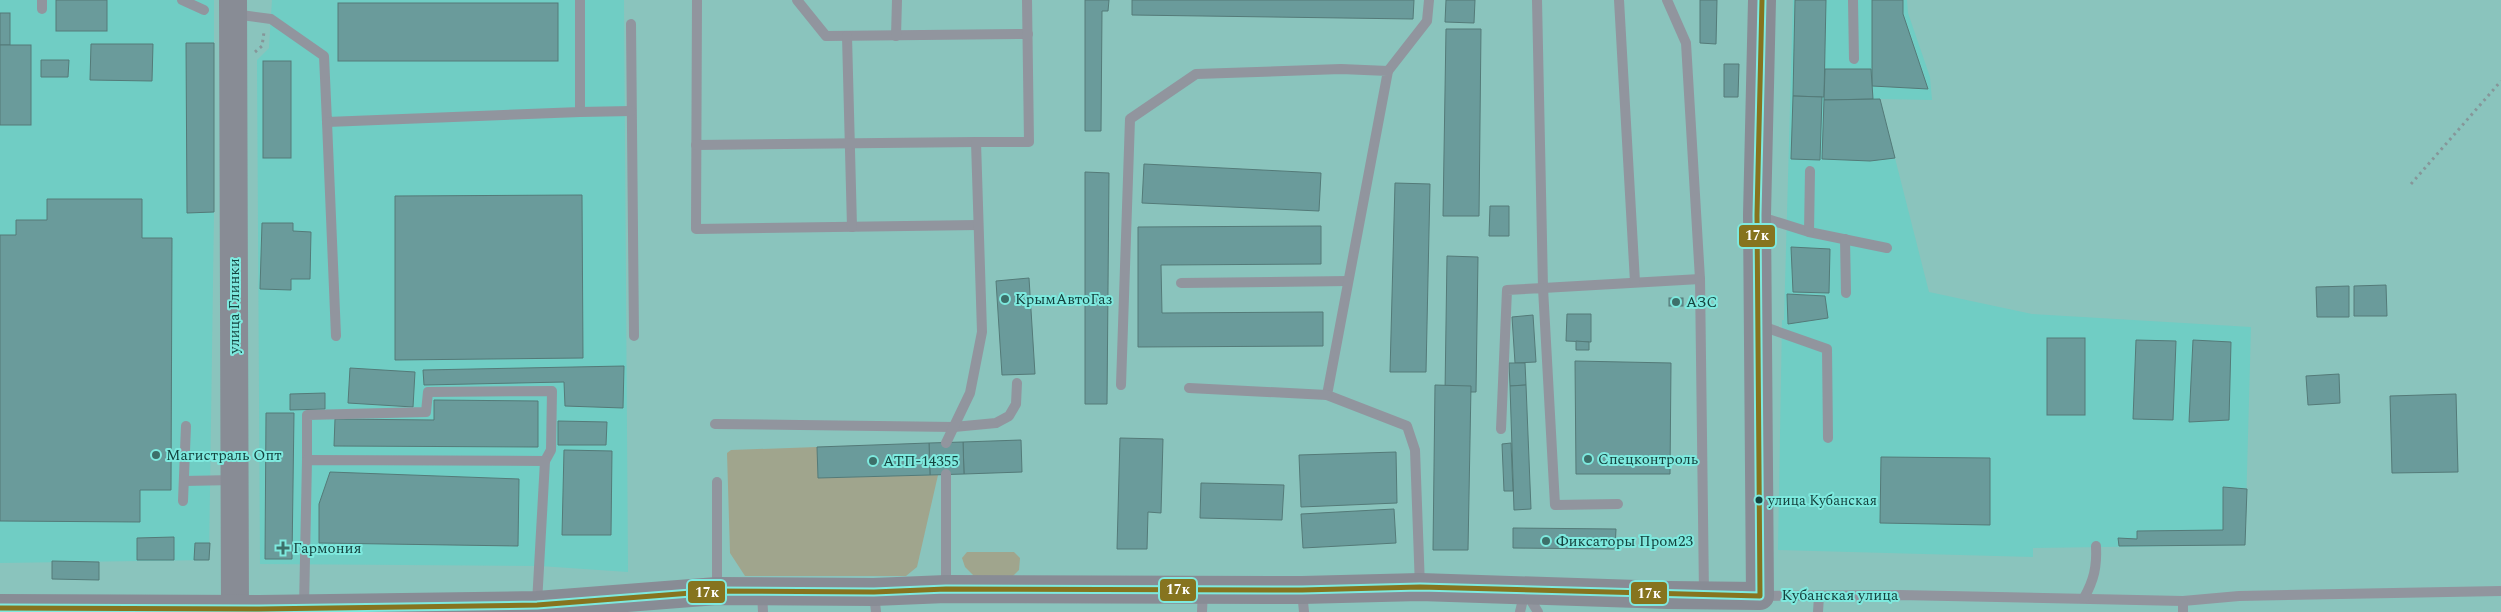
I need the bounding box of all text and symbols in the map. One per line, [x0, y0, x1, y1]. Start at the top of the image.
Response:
line badge: 17к [1738, 224, 1776, 248]
text: 17к [1745, 225, 1770, 246]
street label: улица Глинки [223, 258, 246, 355]
place label: КрымАвтоГаз [1015, 288, 1112, 311]
place label: АЗС [1686, 291, 1717, 314]
marker: КрымАвтоГаз [999, 293, 1011, 305]
marker: АЗС [1670, 296, 1682, 308]
place label: Магистраль Опт [166, 444, 282, 467]
place label: Спецконтроль [1598, 448, 1699, 471]
marker: Магистраль Опт [150, 449, 162, 461]
place label: АТП-14355 [883, 450, 959, 473]
marker: Спецконтроль [1582, 453, 1594, 465]
marker: АТП-14355 [867, 455, 879, 467]
place label: улица Кубанская [1767, 490, 1877, 511]
marker: улица Кубанская [1754, 495, 1764, 505]
place label: Фиксаторы Пром23 [1556, 530, 1693, 553]
marker: Фиксаторы Пром23 [1540, 535, 1552, 547]
place label: Гармония [293, 537, 362, 560]
marker: Гармония [277, 542, 289, 554]
line badge: 17к [1159, 578, 1197, 602]
text: 17к [1166, 579, 1191, 600]
line badge: 17к [687, 580, 726, 604]
line badge: 17к [1630, 581, 1668, 605]
text: 17к [695, 582, 720, 603]
text: 17к [1637, 583, 1662, 604]
street label: Кубанская улица [1782, 584, 1899, 607]

